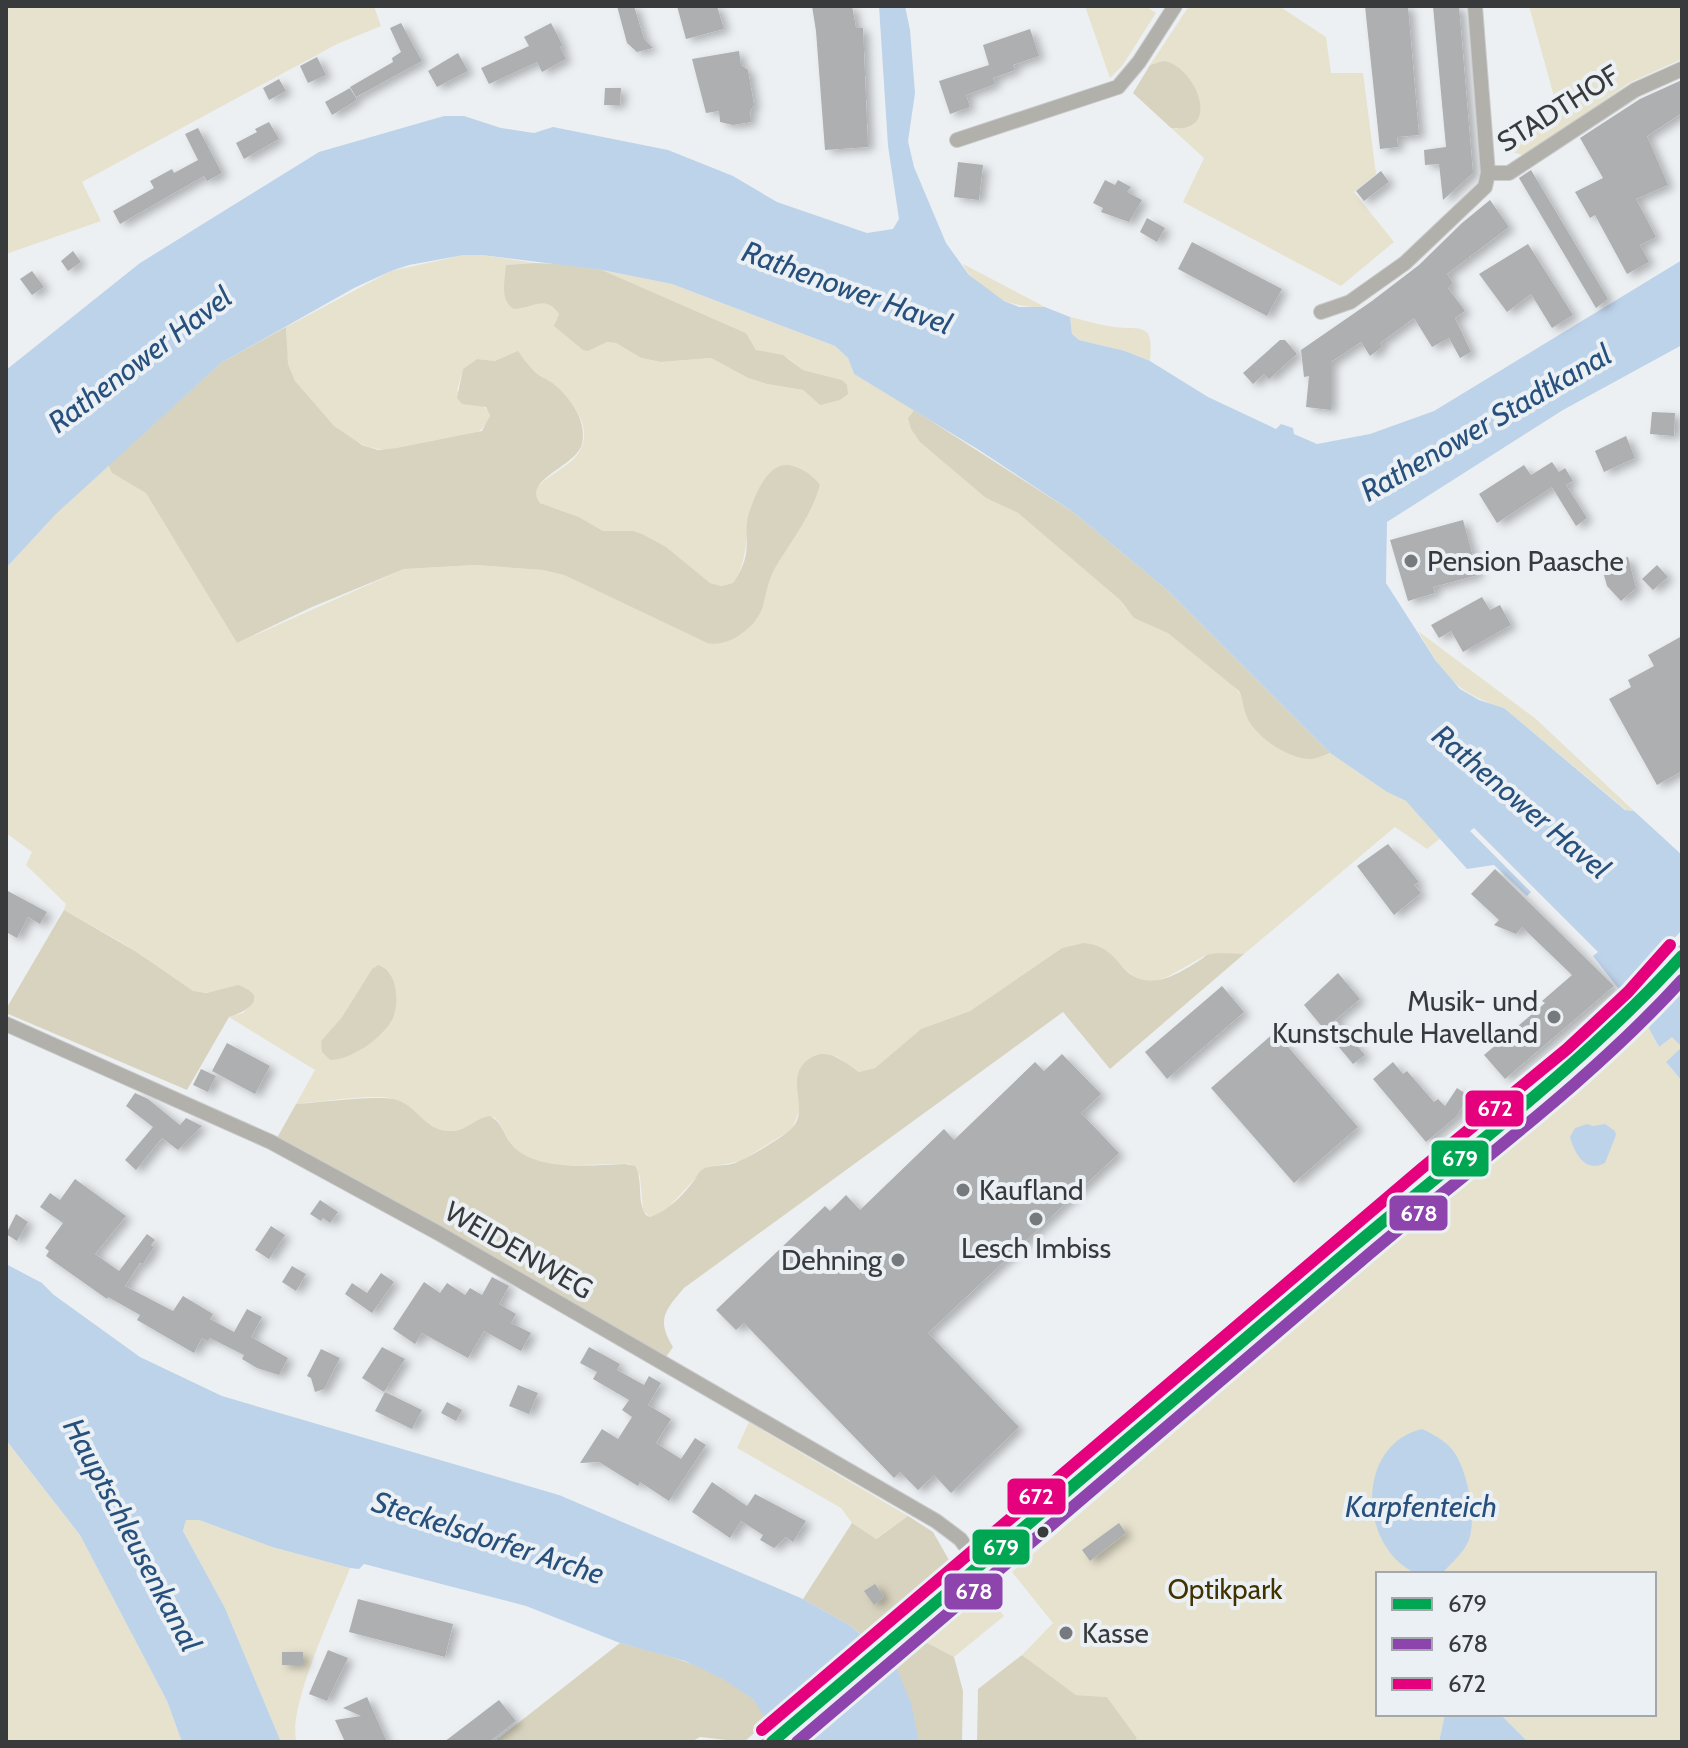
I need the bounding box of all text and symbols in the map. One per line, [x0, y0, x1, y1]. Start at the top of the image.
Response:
street label: STADTHOF [1491, 57, 1626, 159]
water label: Rathenower Havel [737, 232, 957, 343]
water label: Rathenower Havel [40, 278, 239, 441]
water label: Rathenower Stadtkanal [1354, 336, 1618, 510]
place label: Pension Paasche [1427, 544, 1624, 578]
marker: Pension Paasche [1402, 552, 1420, 570]
water label: Rathenower Havel [1425, 717, 1618, 887]
place label: Musik- und Kunstschule Havelland [1272, 984, 1538, 1050]
marker: Musik- und Kunstschule Havelland [1545, 1008, 1563, 1026]
line badge: 672 [1464, 1089, 1525, 1128]
text: 672 [1477, 1095, 1513, 1122]
line badge: 679 [1430, 1139, 1490, 1178]
text: 679 [1442, 1145, 1478, 1172]
place label: Kaufland [979, 1173, 1083, 1207]
marker: Kaufland [954, 1181, 972, 1199]
street label: WEIDENWEG [439, 1194, 599, 1306]
line badge: 678 [1388, 1194, 1449, 1232]
text: 678 [1401, 1200, 1437, 1227]
marker: Lesch Imbiss [1027, 1210, 1045, 1228]
place label: Lesch Imbiss [961, 1231, 1111, 1265]
place label: Dehning [781, 1243, 883, 1277]
marker: Dehning [889, 1251, 907, 1269]
water label: Hauptschleusenkanal [55, 1412, 210, 1658]
line badge: 672 [1006, 1477, 1067, 1516]
water label: Steckelsdorfer Arche [367, 1483, 609, 1593]
text: 672 [1018, 1483, 1054, 1510]
water label: Karpfenteich [1345, 1488, 1497, 1525]
unlabelled marker [1035, 1524, 1051, 1540]
line badge: 679 [971, 1528, 1031, 1566]
text: 679 [983, 1534, 1019, 1561]
line badge: 678 [943, 1572, 1004, 1611]
park label: Optikpark [1167, 1572, 1283, 1606]
legend [1376, 1572, 1656, 1716]
text: 678 [956, 1578, 992, 1605]
text: 679 [1448, 1589, 1487, 1618]
place label: Kasse [1082, 1616, 1149, 1650]
marker: Kasse [1057, 1624, 1075, 1642]
text: 678 [1448, 1629, 1488, 1658]
text: 672 [1448, 1669, 1486, 1698]

